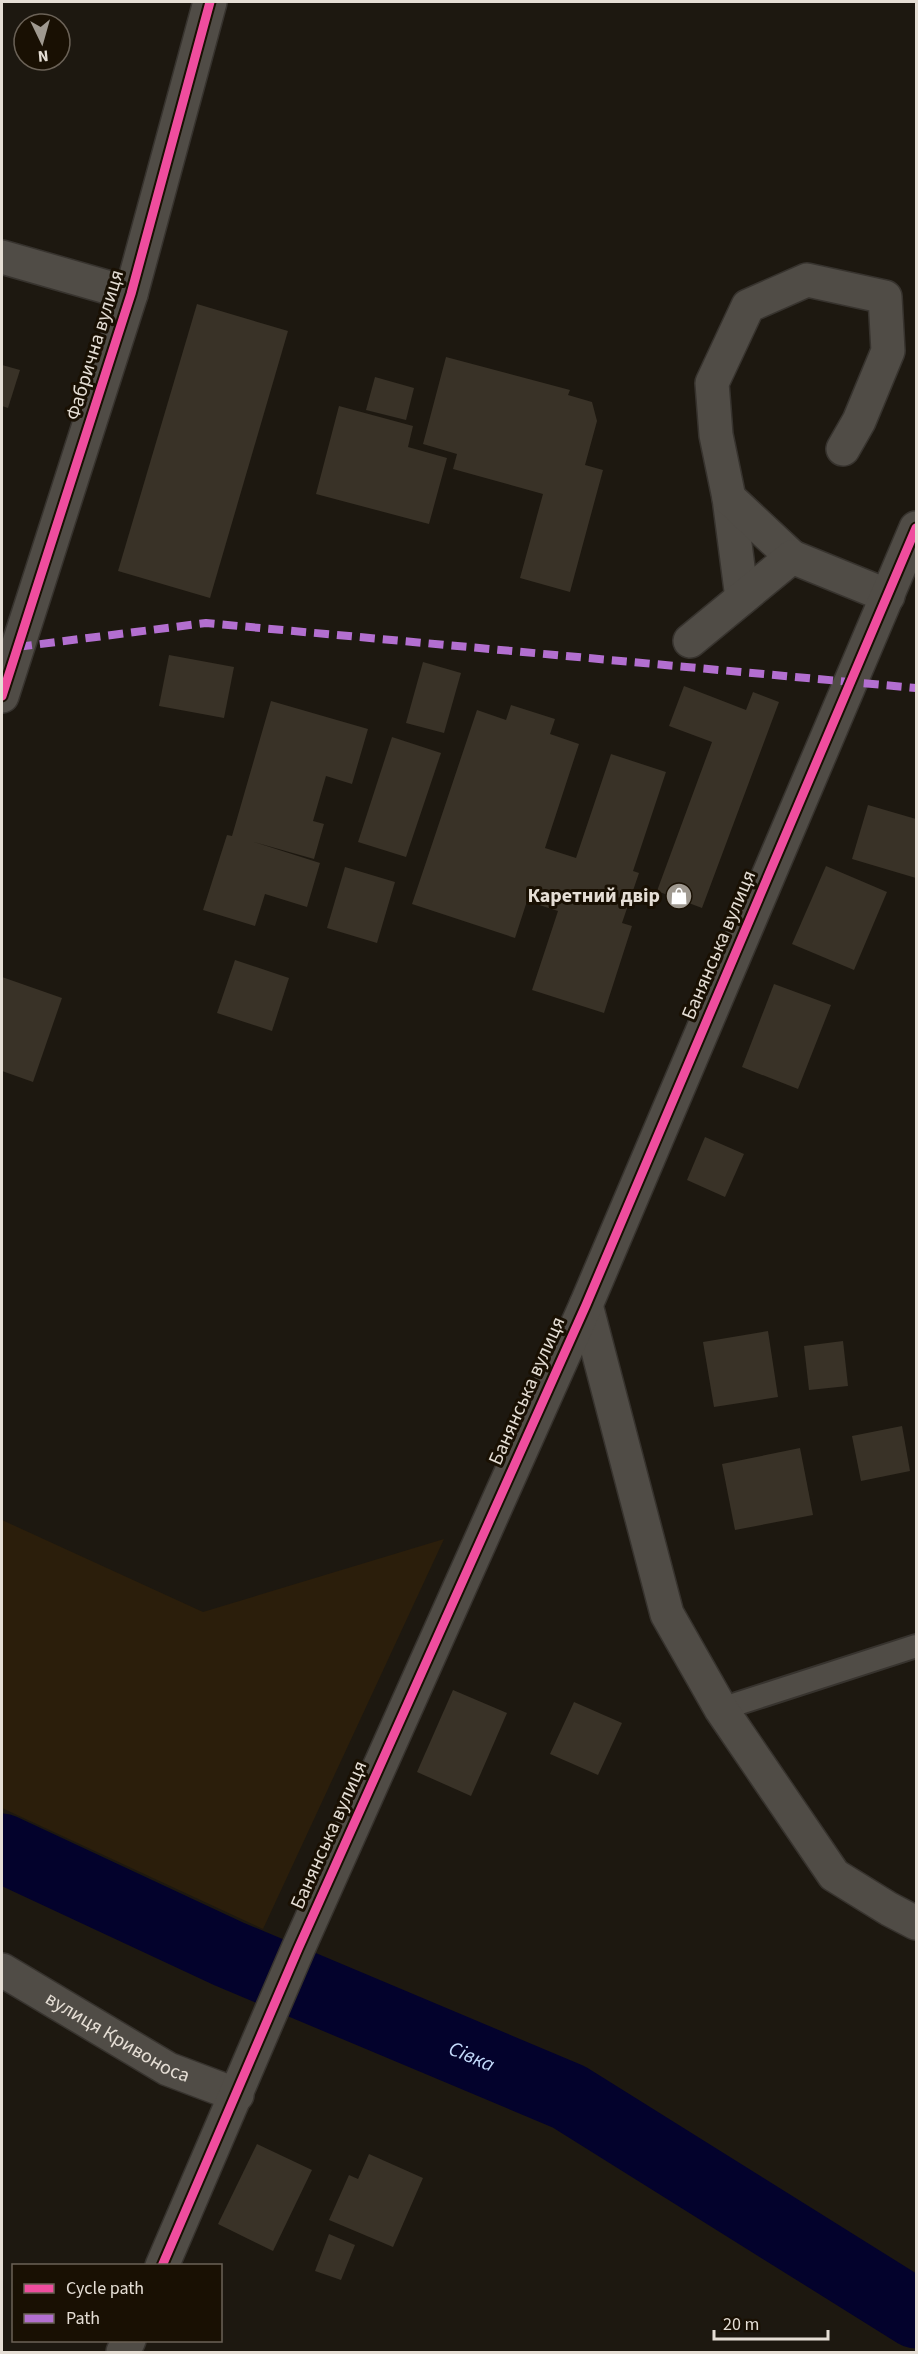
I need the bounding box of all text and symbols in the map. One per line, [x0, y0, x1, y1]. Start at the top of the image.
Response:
north arrow [12, 12, 72, 72]
text: N [37, 45, 49, 67]
street label: Фабрична вулиця [59, 266, 131, 424]
street label: Банянська вулиця [675, 866, 763, 1024]
shop icon: Каретний двір [664, 881, 694, 911]
place label: Каретний двір [528, 882, 660, 910]
street label: Банянська вулиця [482, 1312, 572, 1470]
street label: Банянська вулиця [284, 1756, 374, 1914]
street label: вулиця Кривоноса [40, 1985, 194, 2090]
water label: Сівка [444, 2033, 500, 2079]
legend [12, 2264, 222, 2342]
text: Cycle path [66, 2276, 144, 2301]
scale bar [714, 2303, 828, 2341]
text: Path [66, 2306, 100, 2331]
text: 20 m [723, 2312, 759, 2337]

